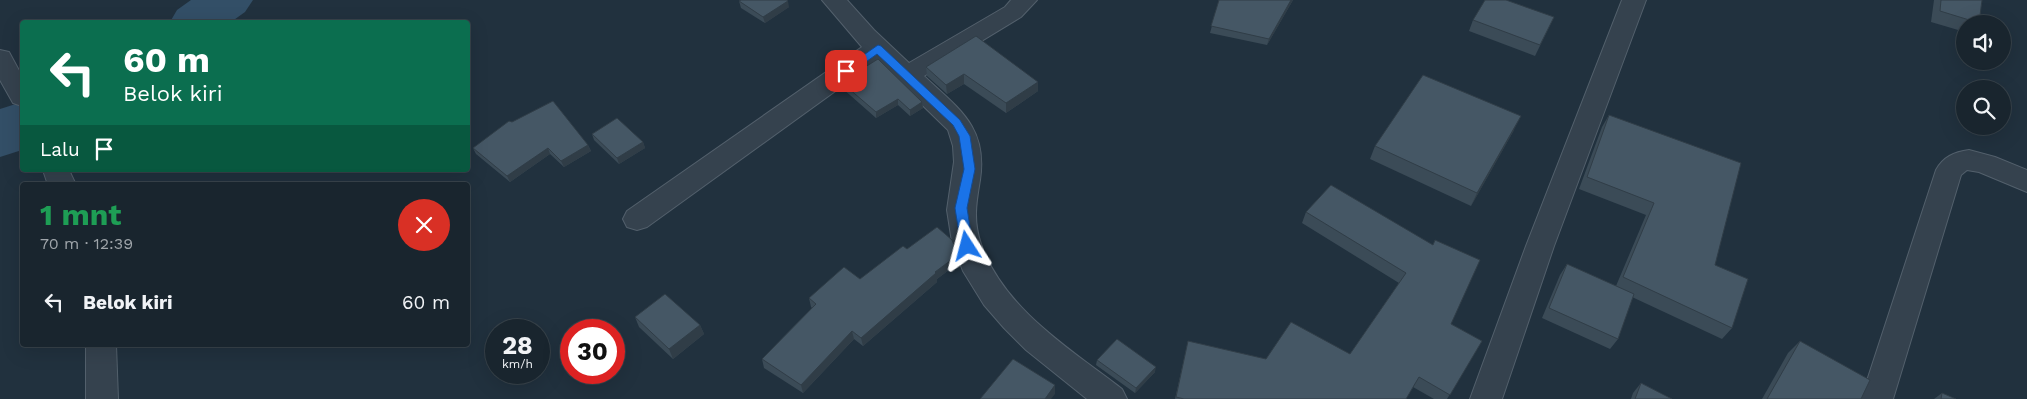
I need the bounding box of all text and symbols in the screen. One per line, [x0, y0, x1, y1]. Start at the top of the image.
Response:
map controls [1956, 15, 2011, 135]
button: sound [1956, 15, 2011, 70]
text: 60 m [123, 39, 210, 81]
icon: left [40, 40, 105, 105]
pin [825, 50, 867, 92]
icon: arrive [832, 57, 860, 85]
button: search [1956, 80, 2011, 135]
text: Belok kiri [123, 81, 223, 106]
icon: arrive [90, 135, 118, 163]
text: Lalu [40, 138, 80, 161]
text: 1 mnt [40, 197, 121, 232]
button: close [398, 199, 450, 251]
position arrow [940, 219, 992, 271]
text: 70 m · 12:39 [40, 234, 133, 253]
icon: left [40, 288, 68, 316]
text: Belok kiri [83, 291, 173, 314]
text: 60 m [402, 291, 450, 314]
speed limit sign: 30 [560, 319, 625, 384]
text: 28 [502, 331, 533, 360]
text: km/h [502, 357, 533, 371]

